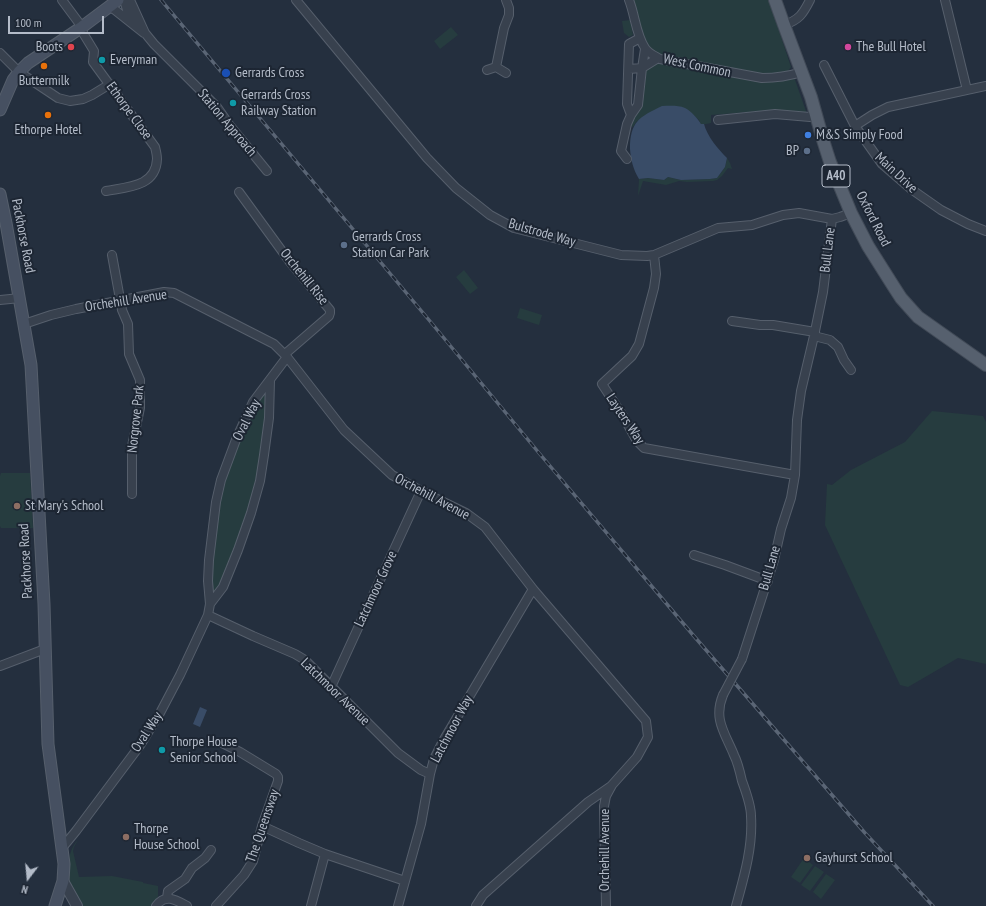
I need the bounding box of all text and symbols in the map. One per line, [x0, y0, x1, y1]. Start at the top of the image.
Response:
scale bar [10, 8, 106, 34]
text: 100 m [15, 15, 42, 30]
place label: Boots [36, 39, 63, 55]
place label: The Bull Hotel [856, 39, 926, 55]
marker: Boots [66, 42, 76, 52]
marker: The Bull Hotel [843, 42, 853, 52]
street label: West Common [662, 51, 732, 81]
place label: Everyman [110, 52, 157, 68]
marker: Everyman [97, 55, 107, 65]
marker: Buttermilk [39, 61, 49, 71]
place label: Gerrards Cross [235, 65, 304, 81]
marker: Gerrards Cross [220, 67, 232, 79]
place label: Buttermilk [19, 73, 69, 89]
street label: Ethorpe Close [103, 79, 155, 143]
street label: Station Approach [194, 86, 260, 160]
place label: Gerrards Cross Railway Station [241, 87, 316, 120]
marker: Gerrards Cross Railway Station [228, 98, 238, 108]
marker: Ethorpe Hotel [43, 110, 53, 120]
place label: Ethorpe Hotel [14, 122, 82, 138]
place label: M&S Simply Food [816, 127, 903, 143]
marker: M&S Simply Food [803, 130, 813, 140]
place label: BP [786, 143, 799, 159]
marker: BP [802, 146, 812, 156]
street label: Main Drive [871, 149, 921, 197]
road number: A40 [822, 165, 850, 187]
street label: Oxford Road [852, 189, 894, 249]
street label: Packhorse Road [8, 197, 38, 275]
street label: Bulstrode Way [507, 215, 577, 251]
street label: Bull Lane [817, 226, 839, 274]
place label: Gerrards Cross Station Car Park [352, 229, 429, 262]
marker: Gerrards Cross Station Car Park [339, 240, 349, 250]
street label: Orchehill Rise [276, 246, 332, 308]
street label: Orchehill Avenue [84, 286, 168, 316]
street label: Norgrove Park [124, 384, 148, 454]
street label: Layters Way [602, 391, 648, 447]
street label: Oval Way [229, 396, 265, 444]
street label: Orchehill Avenue [392, 470, 472, 524]
place label: St Mary's School [25, 498, 103, 514]
marker: St Mary's School [12, 501, 22, 511]
street label: Packhorse Road [16, 523, 36, 599]
street label: Bull Lane [756, 544, 784, 592]
street label: Latchmoor Grove [351, 548, 401, 630]
street label: Latchmoor Avenue [297, 655, 373, 729]
street label: Latchmoor Way [427, 692, 477, 766]
street label: Oval Way [128, 709, 166, 755]
place label: Thorpe House Senior School [170, 734, 237, 766]
marker: Thorpe House Senior School [157, 745, 167, 755]
street label: The Queensway [243, 787, 283, 865]
street label: Orchehill Avenue [597, 809, 613, 891]
place label: Thorpe House School [134, 821, 200, 854]
marker: Thorpe House School [121, 832, 131, 842]
place label: Gayhurst School [815, 850, 893, 866]
marker: Gayhurst School [802, 853, 812, 863]
north arrow [8, 858, 48, 898]
text: N [20, 882, 29, 897]

